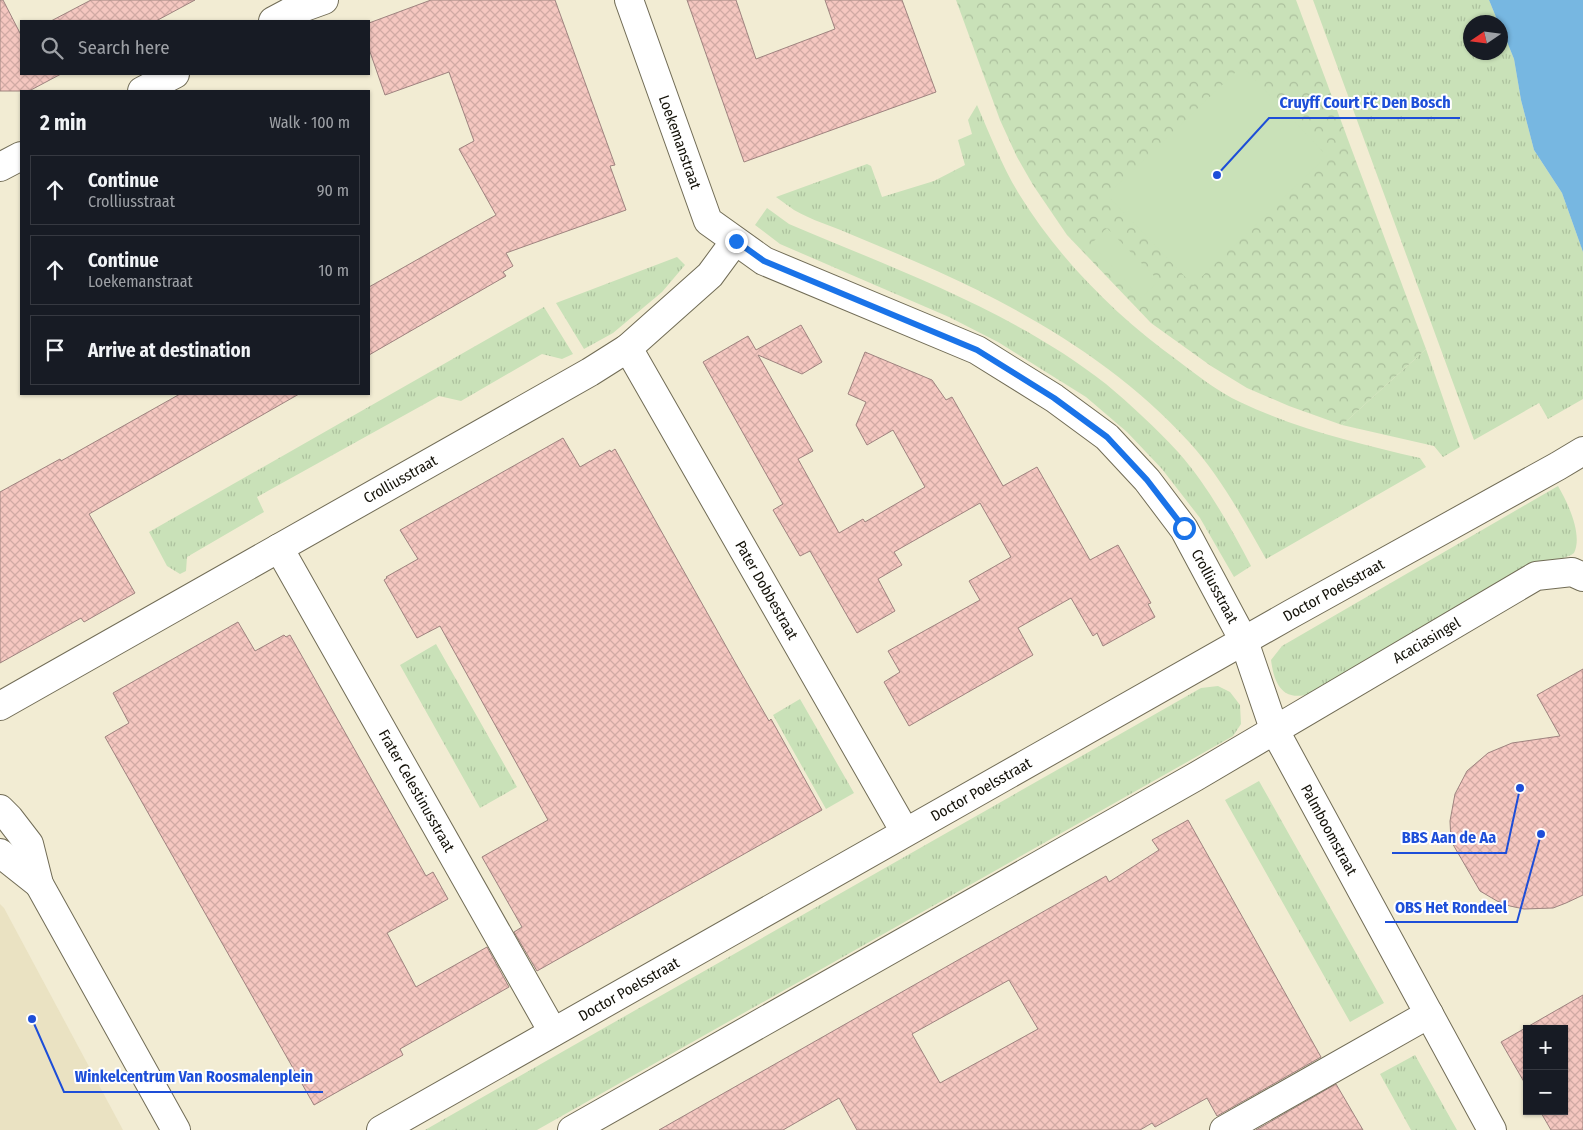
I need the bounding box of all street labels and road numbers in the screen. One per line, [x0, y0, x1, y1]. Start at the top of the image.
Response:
street label: Loekemanstraat [655, 93, 705, 192]
street label: Crolliusstraat [360, 451, 440, 507]
street label: Pater Dobbestraat [731, 538, 802, 643]
street label: Crolliusstraat [1187, 546, 1242, 627]
street label: Doctor Poelsstraat [1280, 555, 1388, 626]
street label: Acaciasingel [1390, 614, 1464, 667]
street label: Frater Celestinusstraat [375, 726, 458, 855]
street label: Doctor Poelsstraat [928, 754, 1035, 825]
street label: Palmboomstraat [1297, 781, 1361, 879]
street label: Doctor Poelsstraat [575, 954, 683, 1025]

